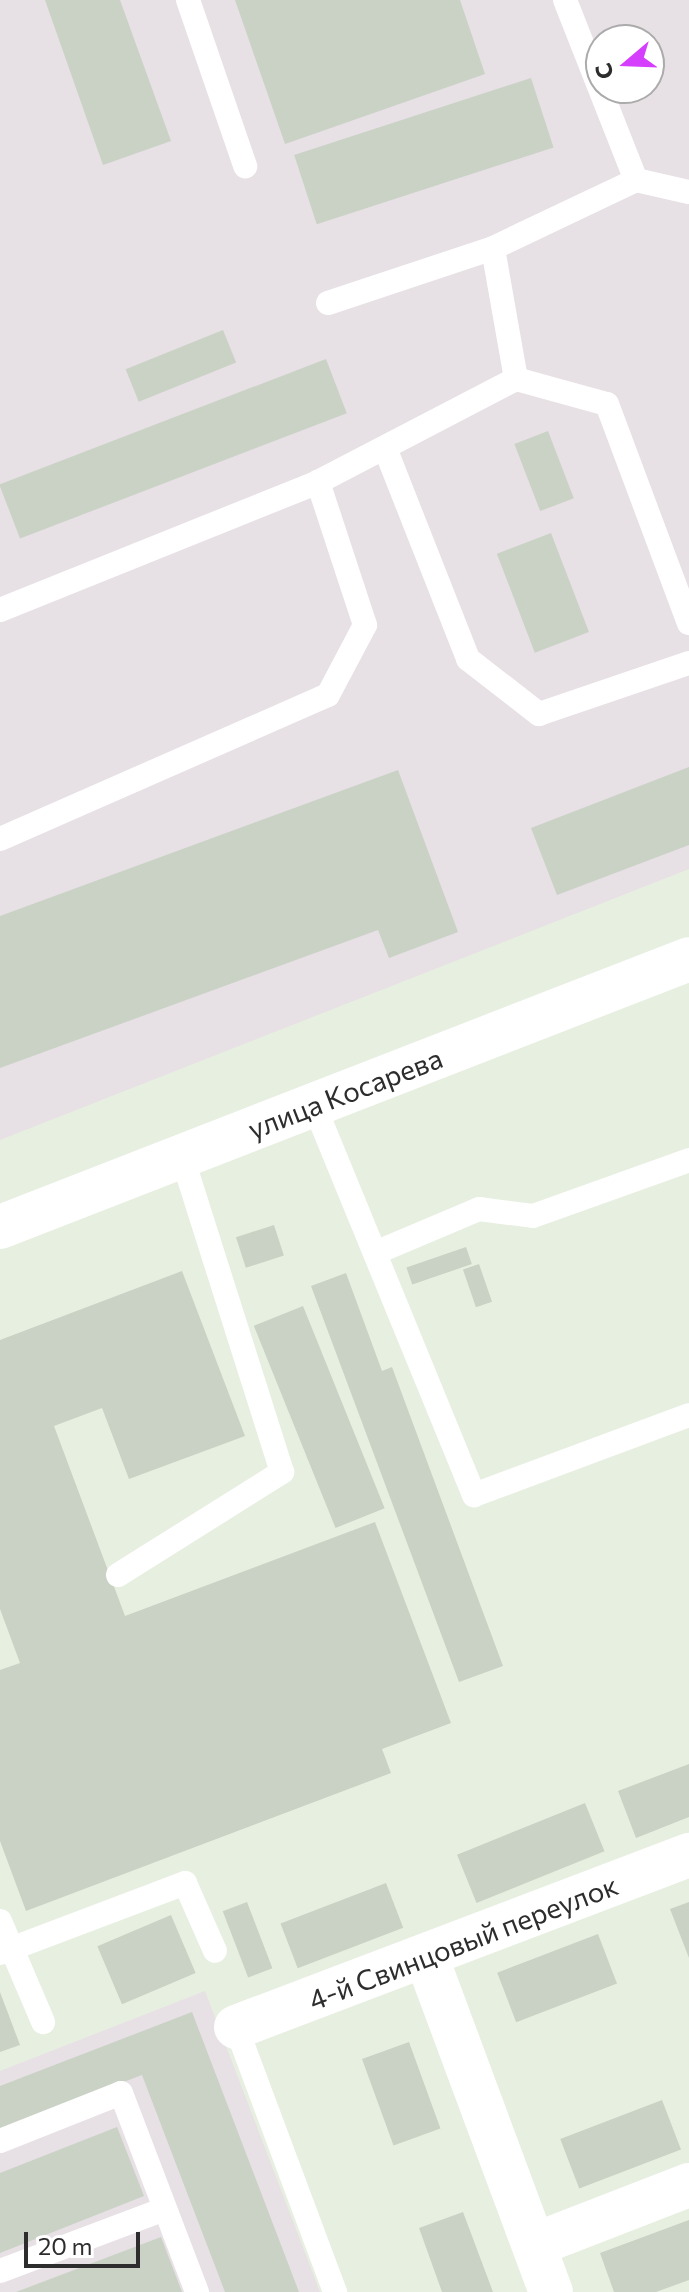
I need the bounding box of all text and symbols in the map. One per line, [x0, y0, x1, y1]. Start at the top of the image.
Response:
north arrow [585, 24, 665, 104]
text: С [589, 60, 619, 83]
street label: улица Косарева [243, 1041, 447, 1145]
street label: 4-й Свинцовый переулок [304, 1867, 622, 2017]
scale bar [28, 2216, 144, 2266]
text: 20 m [38, 2231, 92, 2260]

